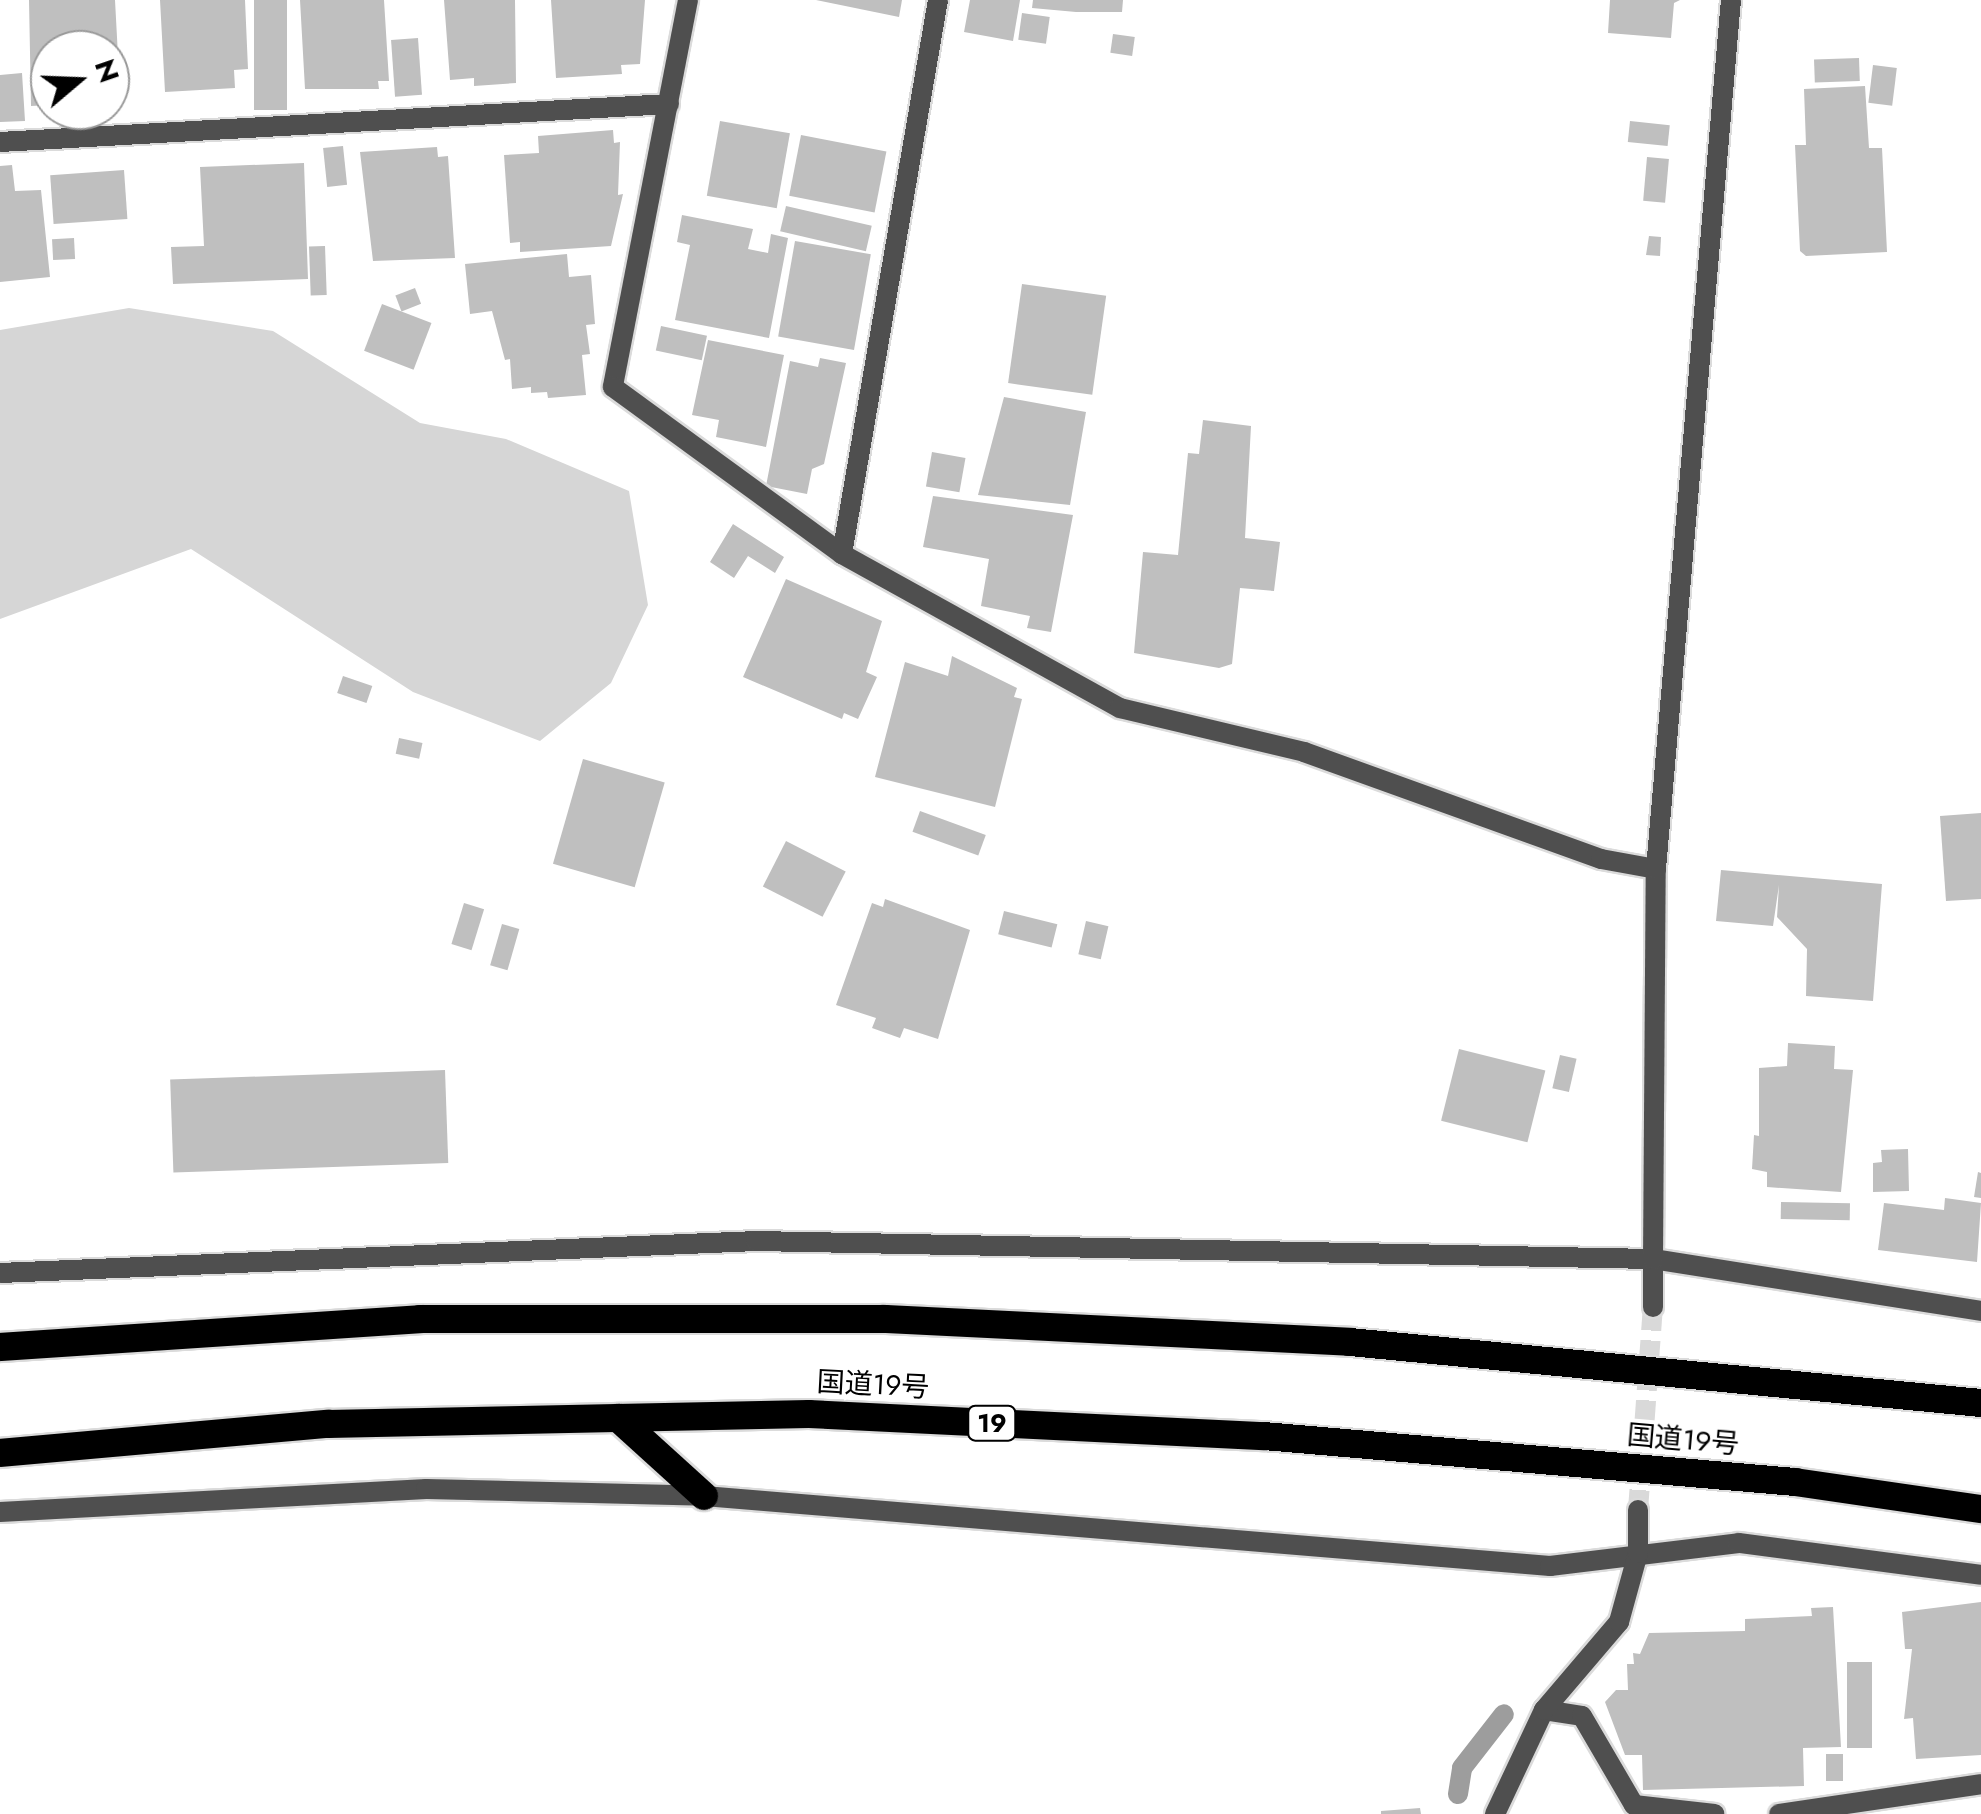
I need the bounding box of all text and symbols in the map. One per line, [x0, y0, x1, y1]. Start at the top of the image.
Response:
north arrow [30, 30, 130, 130]
text: N [84, 54, 130, 88]
street label: 国道19号 [816, 1365, 930, 1405]
road number: 19 [967, 1403, 1017, 1443]
street label: 国道19号 [1625, 1418, 1741, 1462]

